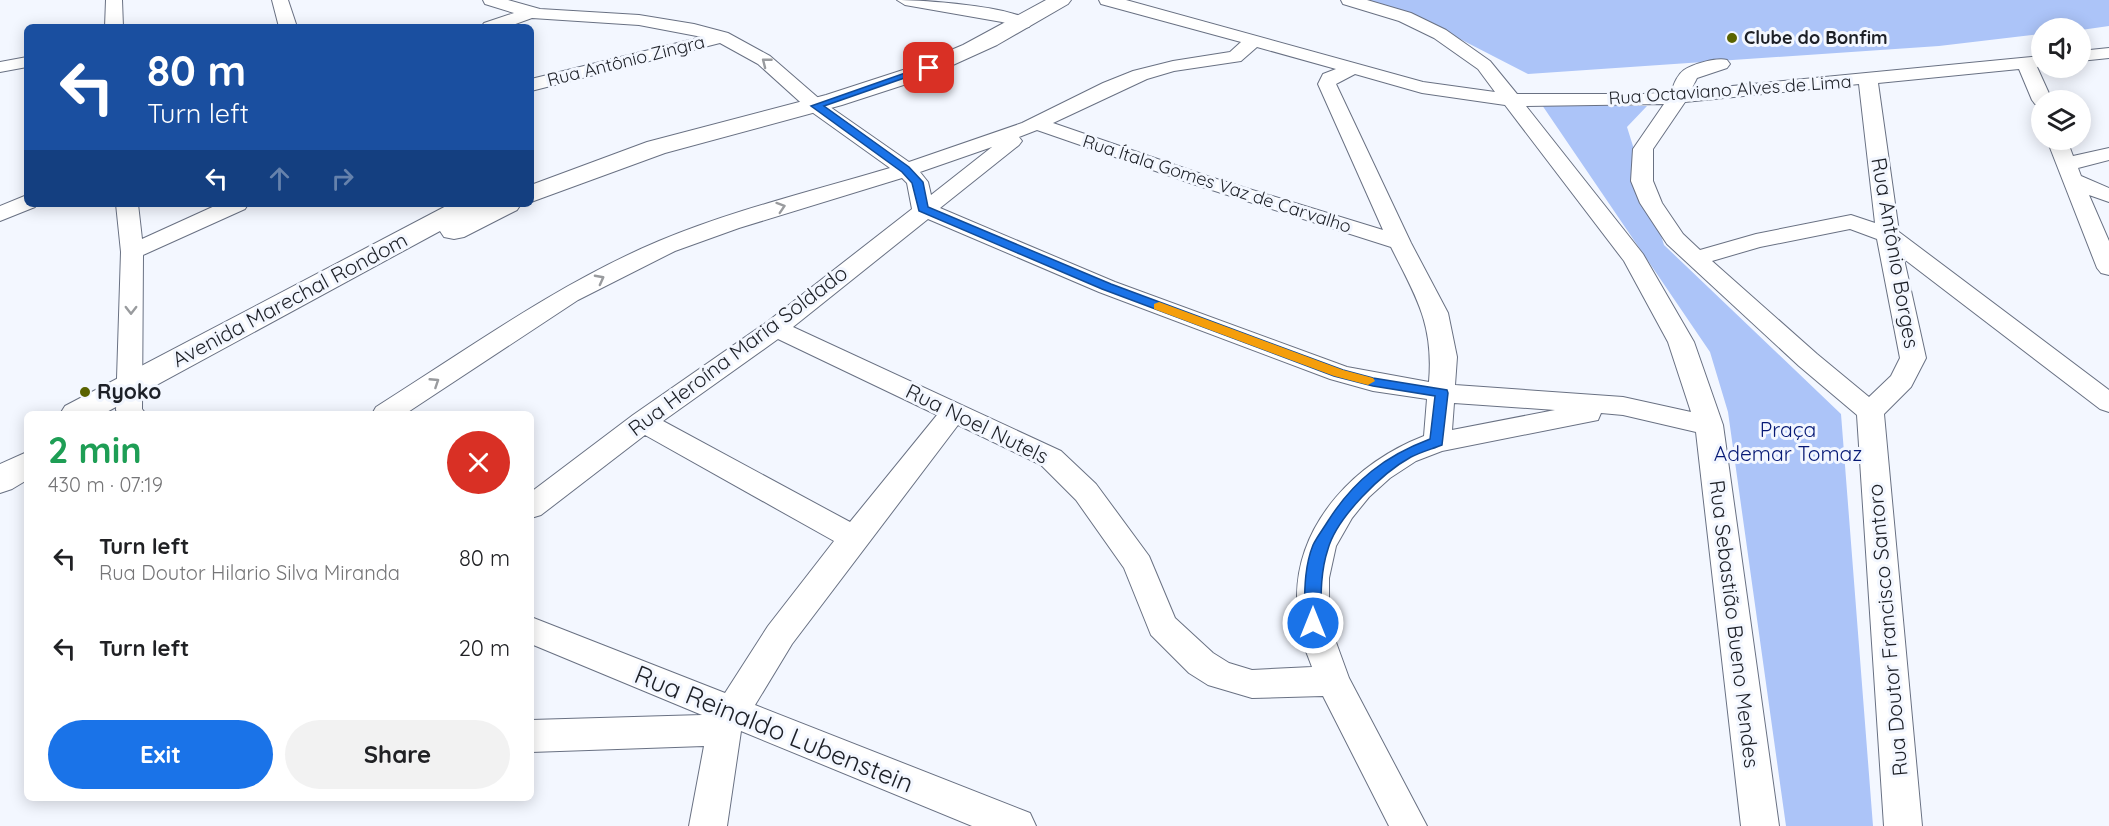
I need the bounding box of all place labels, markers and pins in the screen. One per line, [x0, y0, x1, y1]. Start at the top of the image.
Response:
place label: Clube do Bonfim [1744, 26, 1888, 49]
marker: Clube do Bonfim [1725, 31, 1739, 45]
pin [903, 42, 954, 93]
place label: Ryoko [97, 378, 161, 404]
marker: Ryoko [78, 385, 92, 399]

